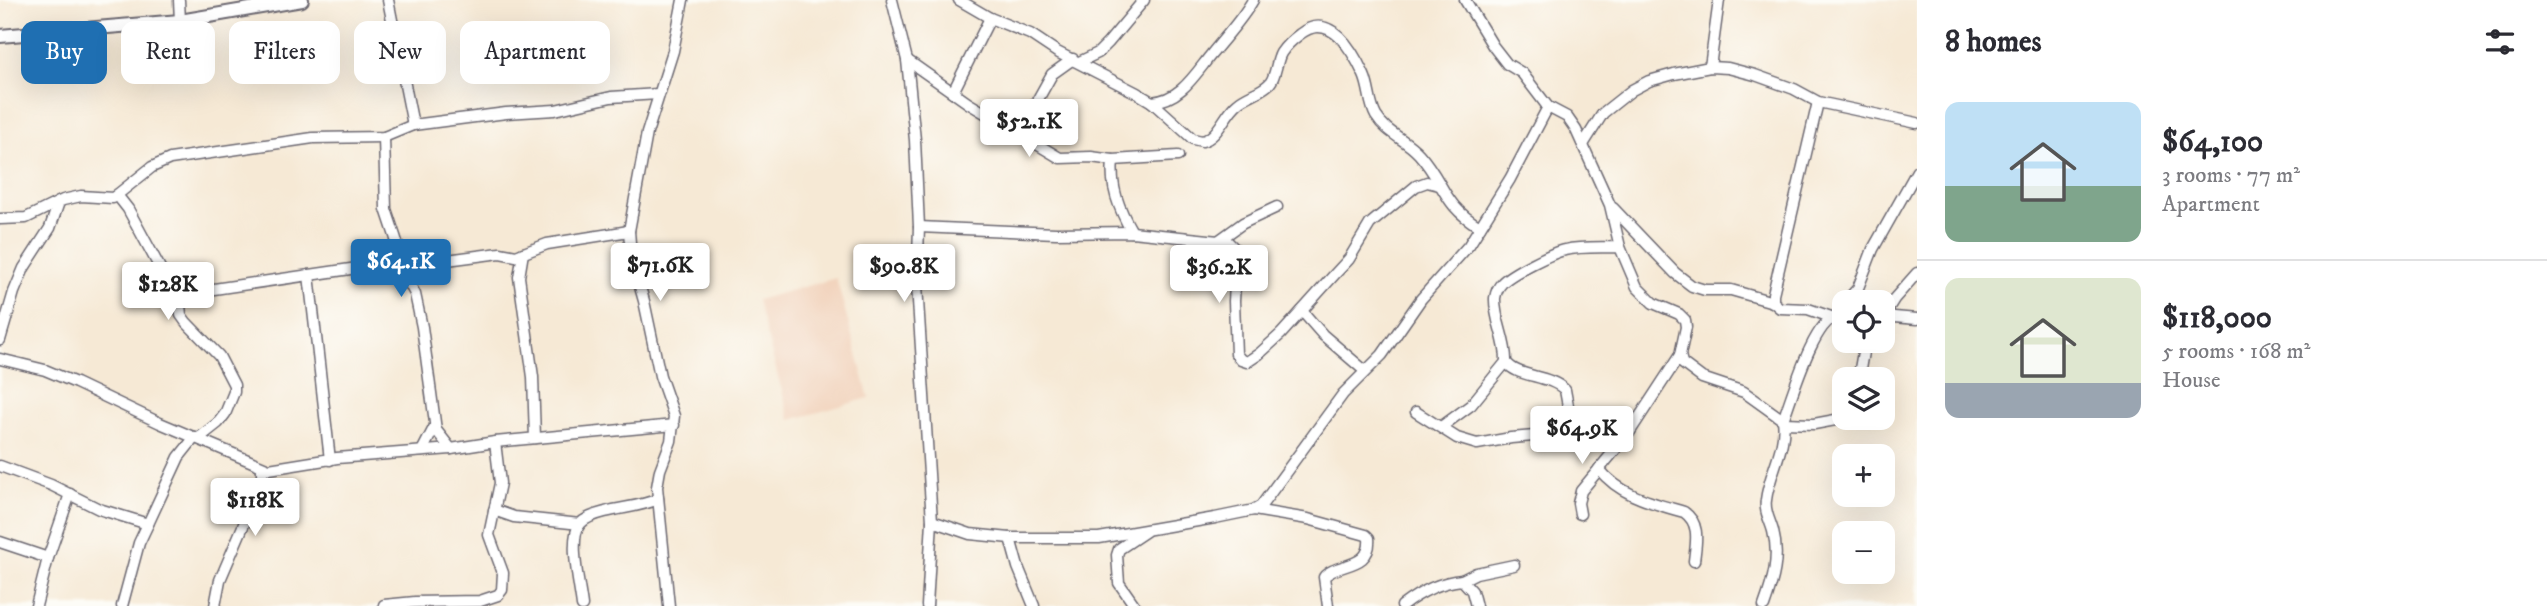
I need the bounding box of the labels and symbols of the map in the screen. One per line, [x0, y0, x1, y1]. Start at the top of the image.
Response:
pin: $52.1K [972, 100, 1086, 159]
pin: $64.1K [344, 240, 458, 299]
pin: $71.6K [603, 244, 717, 303]
pin: $90.8K [847, 244, 961, 304]
pin: $36.2K [1162, 246, 1276, 305]
pin: $128K [119, 262, 217, 322]
pin: $64.9K [1525, 406, 1639, 466]
pin: $118K [206, 478, 304, 538]

